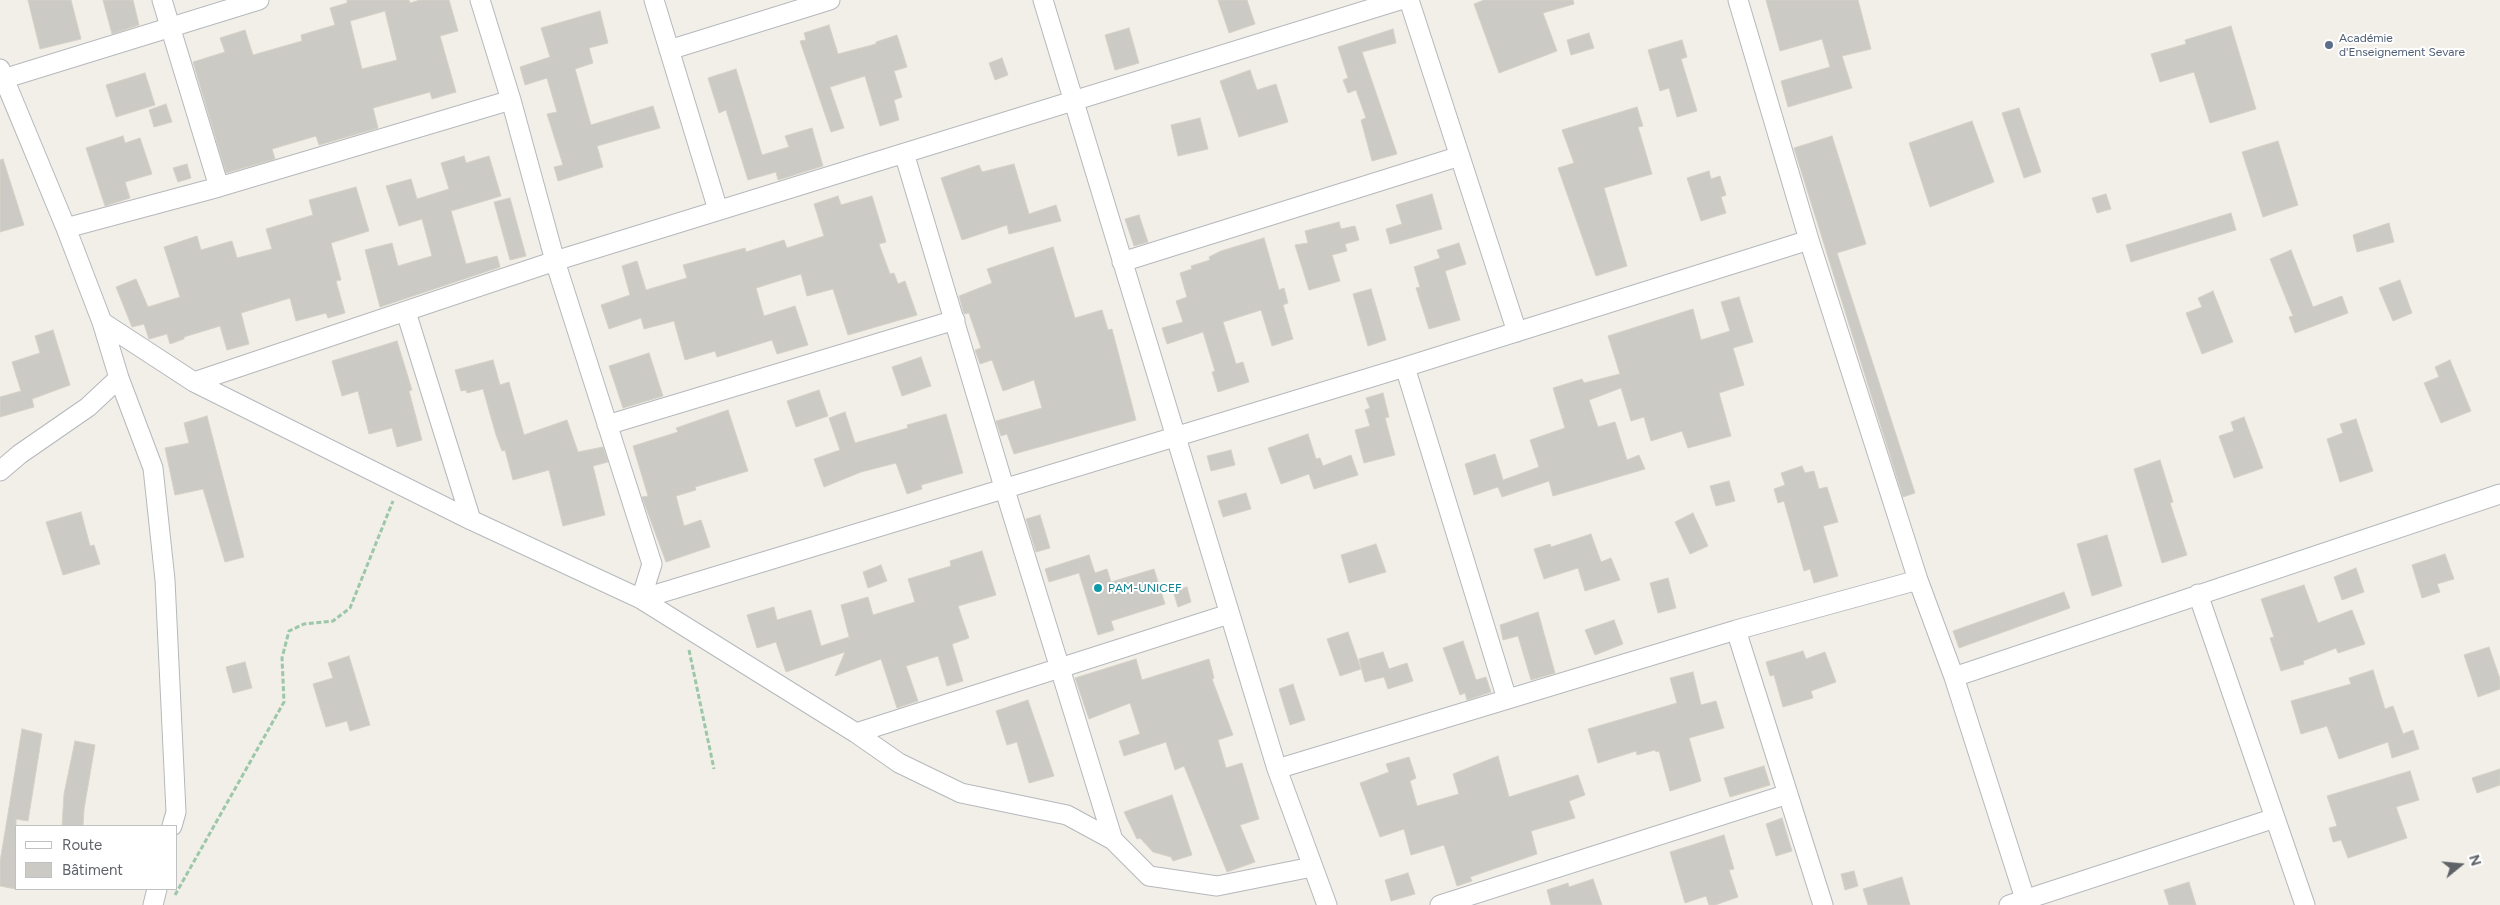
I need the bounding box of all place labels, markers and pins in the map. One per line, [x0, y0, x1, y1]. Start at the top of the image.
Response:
place label: Académie d'Enseignement Sevare [2339, 31, 2465, 59]
marker: Académie d'Enseignement Sevare [2323, 39, 2335, 51]
place label: PAM-UNICEF [1108, 581, 1182, 595]
marker: PAM-UNICEF [1092, 582, 1104, 594]

